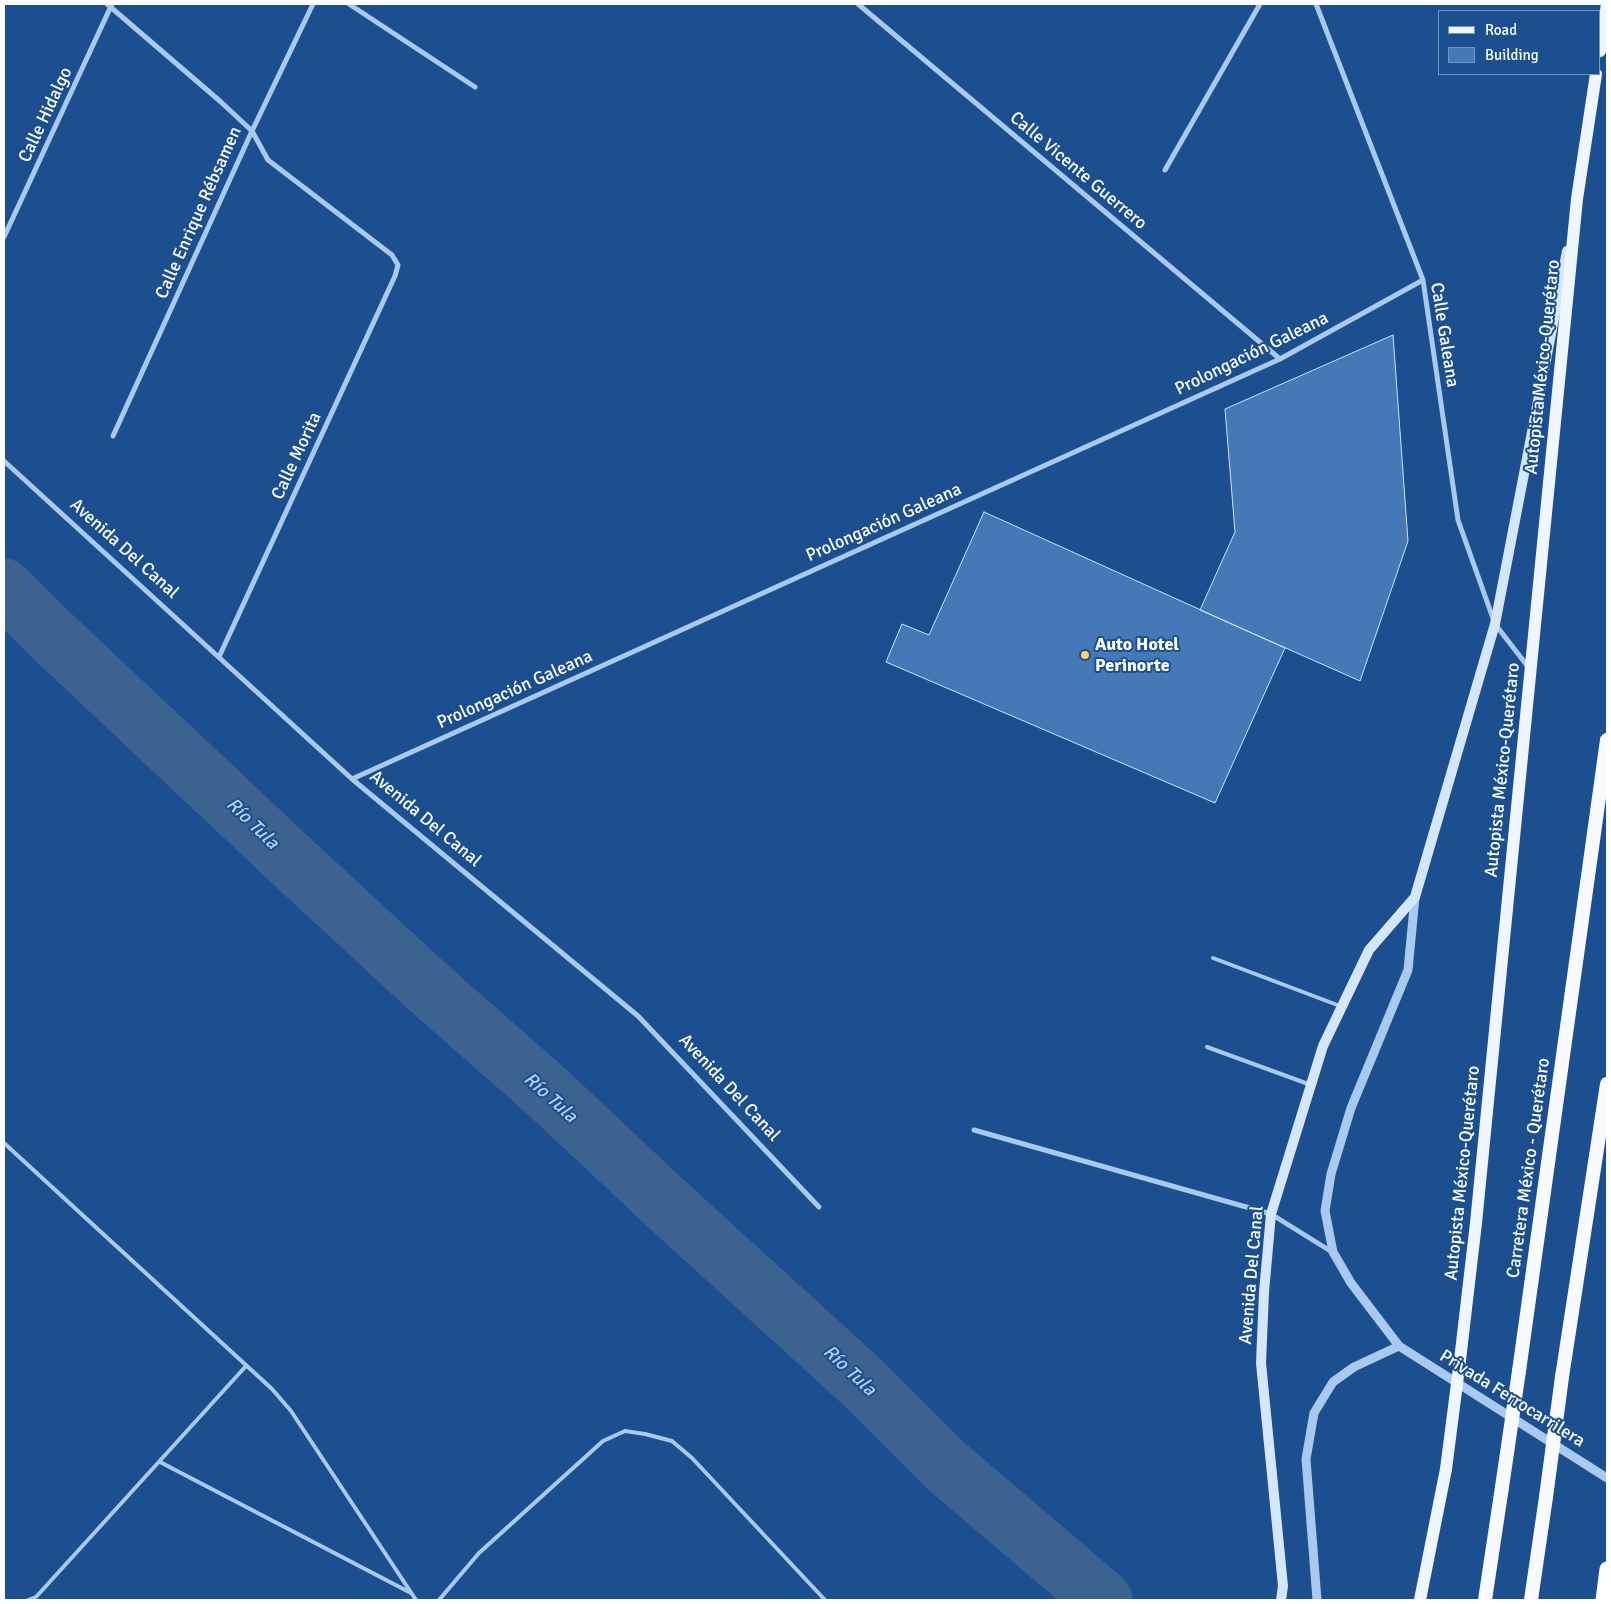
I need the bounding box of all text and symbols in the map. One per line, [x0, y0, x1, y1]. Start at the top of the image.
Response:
legend [1438, 10, 1601, 75]
text: Road [1485, 21, 1517, 39]
text: Building [1485, 46, 1539, 64]
street label: Calle Hidalgo [14, 64, 78, 166]
street label: Calle Vicente Guerrero [1005, 107, 1151, 235]
street label: Calle Enrique Rébsamen [151, 123, 247, 303]
street label: Autopista México-Querétaro [1521, 259, 1565, 475]
street label: Calle Galeana [1425, 281, 1463, 389]
street label: Prolongación Galeana [1172, 307, 1332, 401]
street label: Calle Morita [267, 409, 327, 503]
street label: Prolongación Galeana [803, 479, 965, 567]
street label: Avenida Del Canal [65, 494, 183, 604]
place label: Auto Hotel Perinorte [1095, 634, 1179, 676]
street label: Prolongación Galeana [434, 646, 596, 734]
marker: Auto Hotel Perinorte [1079, 649, 1091, 661]
street label: Autopista México-Querétaro [1481, 662, 1525, 878]
street label: Avenida Del Canal [365, 766, 485, 872]
water label: Río Tula [221, 794, 283, 854]
street label: Avenida Del Canal [674, 1030, 784, 1146]
street label: Carretera México - Querétaro [1503, 1057, 1555, 1279]
street label: Autopista México-Querétaro [1441, 1065, 1485, 1281]
water label: Río Tula [519, 1068, 581, 1128]
street label: Avenida Del Canal [1235, 1205, 1269, 1345]
water label: Río Tula [818, 1341, 880, 1401]
street label: Privada Ferrocarrilera [1435, 1346, 1589, 1452]

